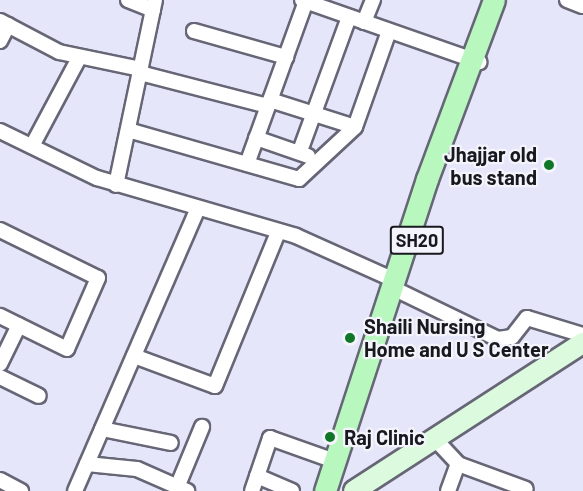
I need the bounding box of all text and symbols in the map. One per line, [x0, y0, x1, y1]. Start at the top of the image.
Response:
place label: Jhajjar old bus stand [444, 142, 537, 189]
marker: Jhajjar old bus stand [542, 158, 556, 172]
road number: SH20 [388, 225, 446, 255]
place label: Shaili Nursing Home and U S Center [364, 314, 549, 361]
marker: Shaili Nursing Home and U S Center [341, 329, 359, 347]
place label: Raj Clinic [344, 425, 425, 449]
marker: Raj Clinic [321, 428, 339, 446]

